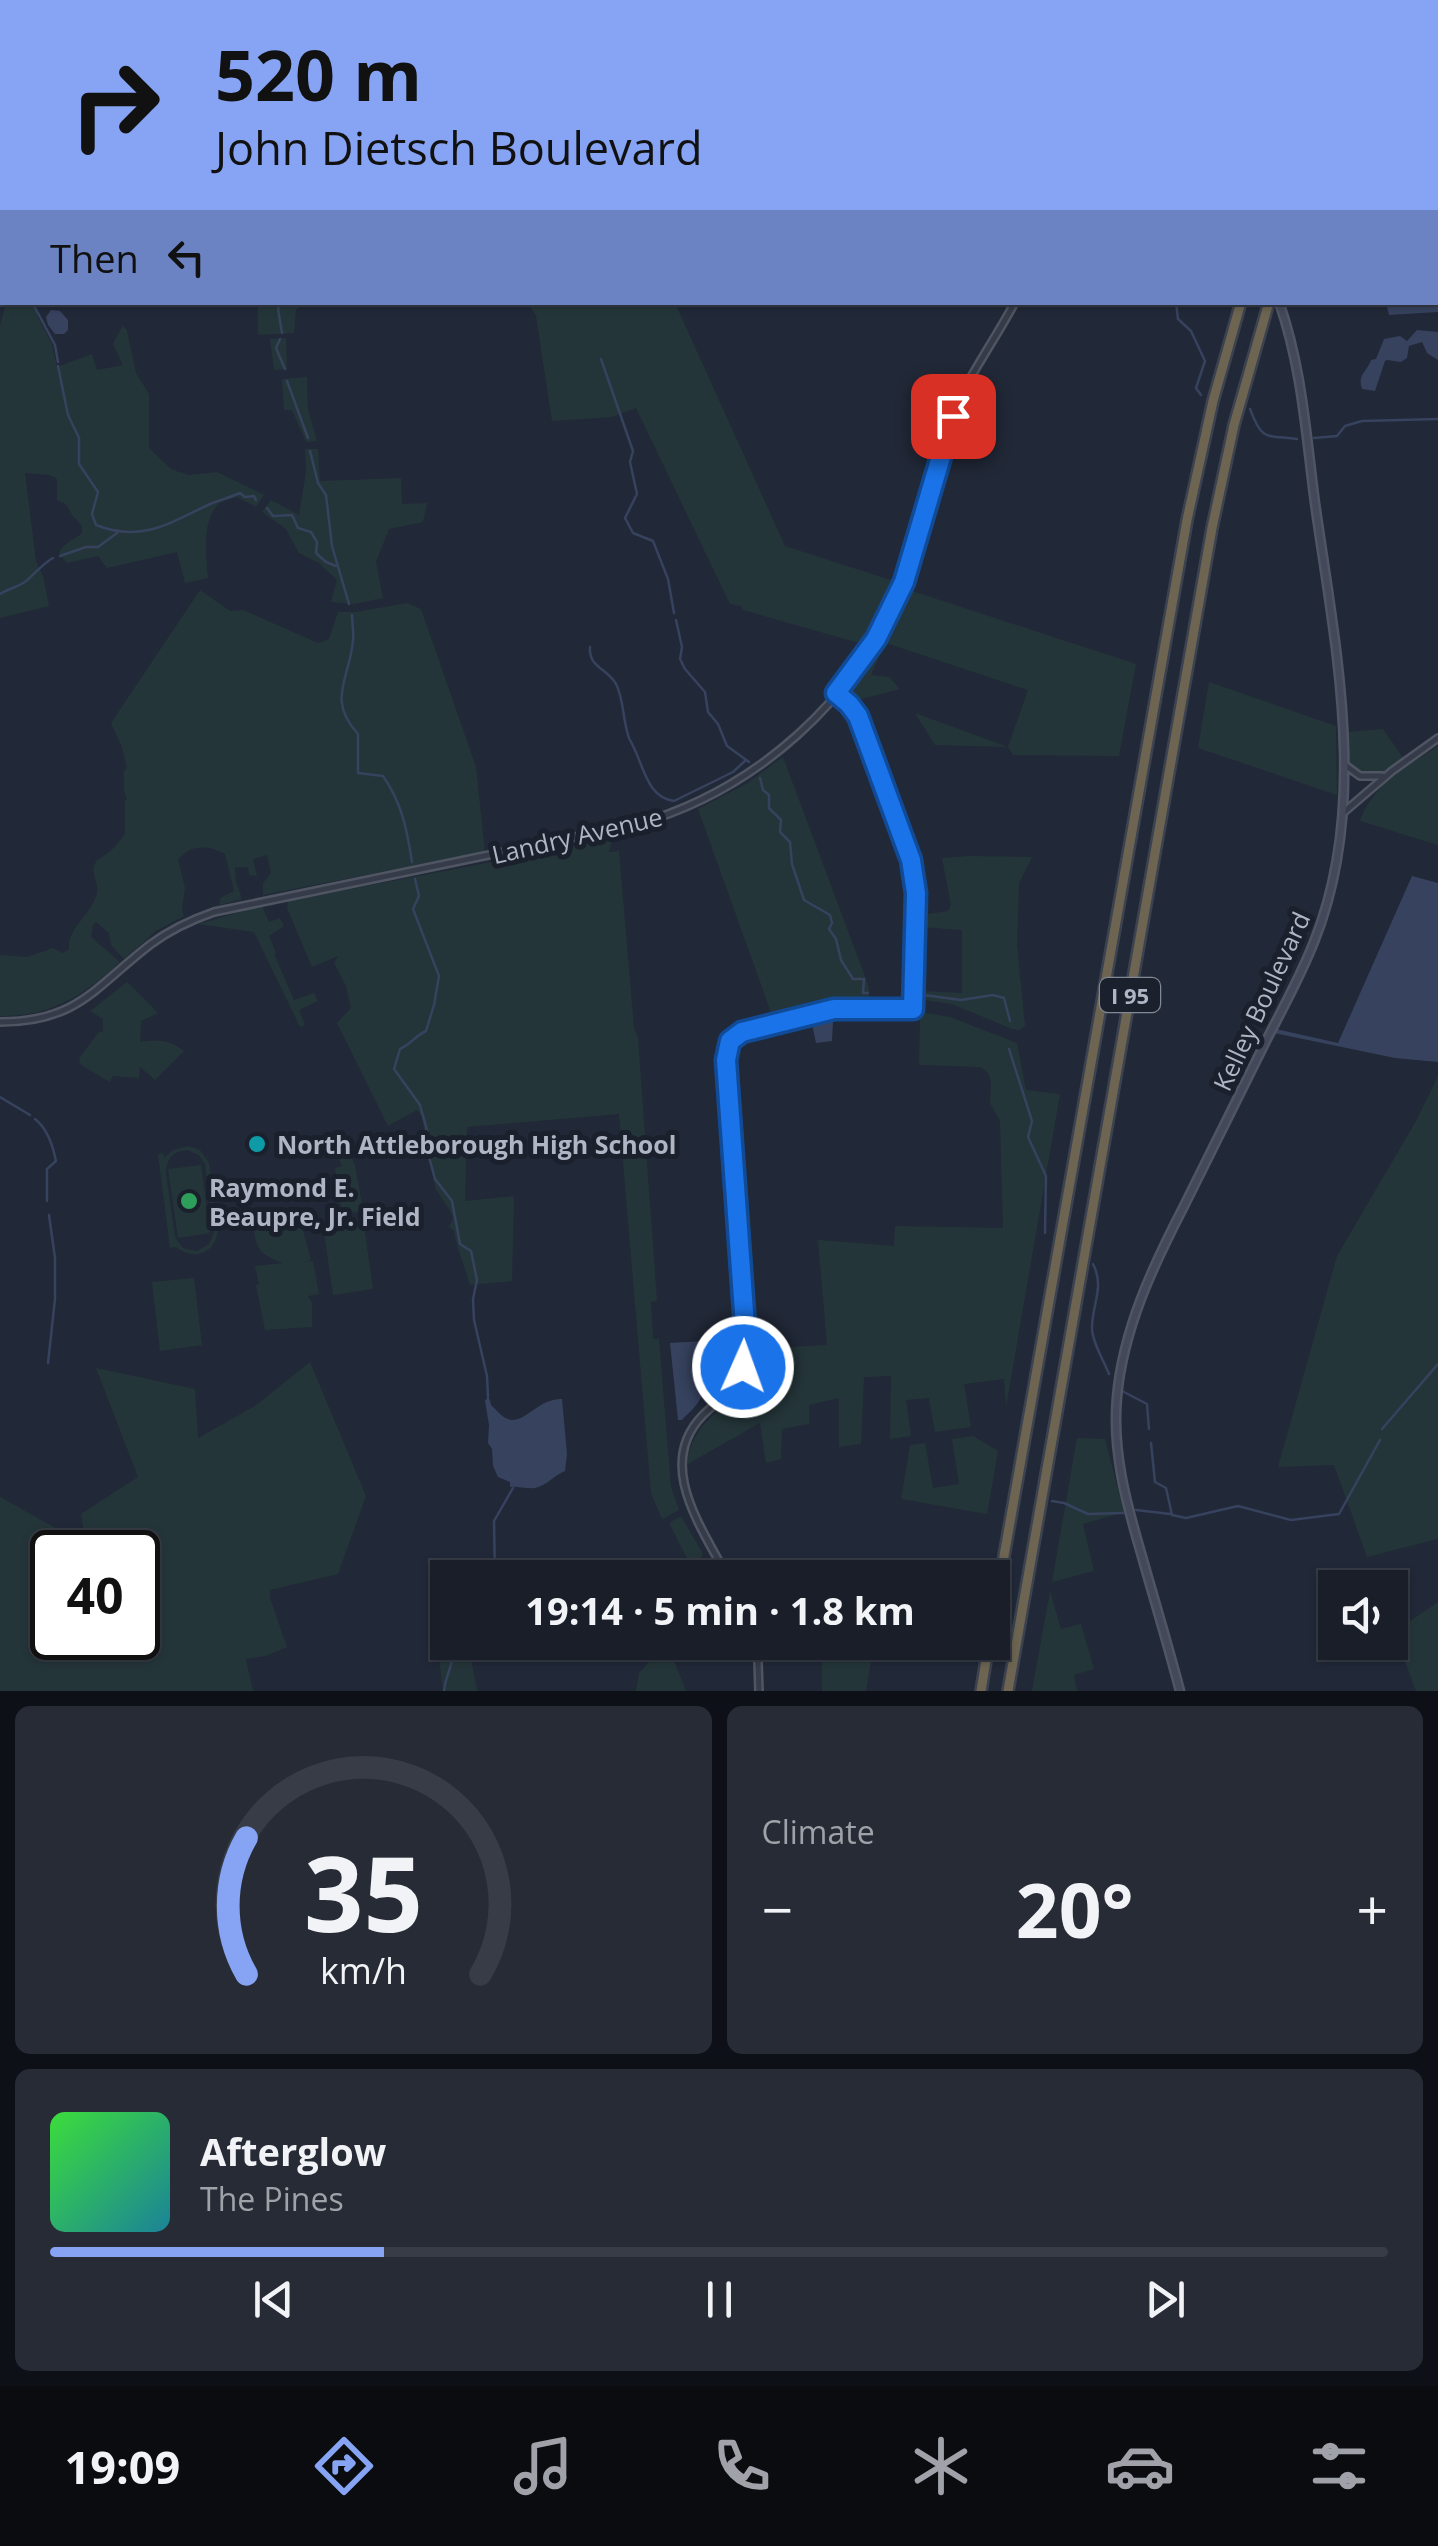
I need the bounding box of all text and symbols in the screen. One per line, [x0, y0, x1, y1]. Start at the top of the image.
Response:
text: 520 m [215, 26, 422, 122]
icon: right [50, 40, 180, 170]
text: John Dietsch Boulevard [215, 117, 702, 178]
icon: left [159, 230, 214, 285]
text: Then [50, 232, 139, 284]
pin [911, 374, 996, 459]
icon: arrive [926, 389, 981, 444]
street label: Landry Avenue [488, 799, 666, 871]
street label: Kelley Boulevard [1205, 906, 1317, 1096]
road number: I 95 [1100, 978, 1160, 1012]
place label: North Attleborough High School [277, 1127, 676, 1161]
marker: North Attleborough High School [246, 1133, 268, 1155]
place label: Raymond E. Beaupre, Jr. Field [209, 1170, 421, 1233]
marker: Raymond E. Beaupre, Jr. Field [178, 1190, 200, 1212]
position arrow [691, 1315, 795, 1419]
speed limit sign: 40 [30, 1530, 160, 1660]
map controls [1318, 1570, 1408, 1660]
button: sound [1318, 1570, 1408, 1660]
text: 19:14 · 5 min · 1.8 km [525, 1584, 915, 1636]
text: Climate [762, 1810, 875, 1853]
text: 35 [304, 1821, 423, 1962]
text: 20° [1016, 1858, 1134, 1960]
text: − [762, 1871, 793, 1946]
text: + [1357, 1871, 1388, 1946]
text: km/h [320, 1946, 407, 1994]
text: Afterglow [200, 2125, 386, 2177]
text: The Pines [200, 2177, 344, 2220]
icon: previous [246, 2272, 301, 2327]
icon: pause [692, 2272, 747, 2327]
icon: next [1138, 2272, 1193, 2327]
icon: directions [309, 2431, 379, 2501]
icon: music [508, 2431, 578, 2501]
icon: phone [707, 2431, 777, 2501]
icon: climate [906, 2431, 976, 2501]
icon: car [1105, 2431, 1175, 2501]
icon: filters [1304, 2431, 1374, 2501]
text: 19:09 [64, 2436, 180, 2497]

